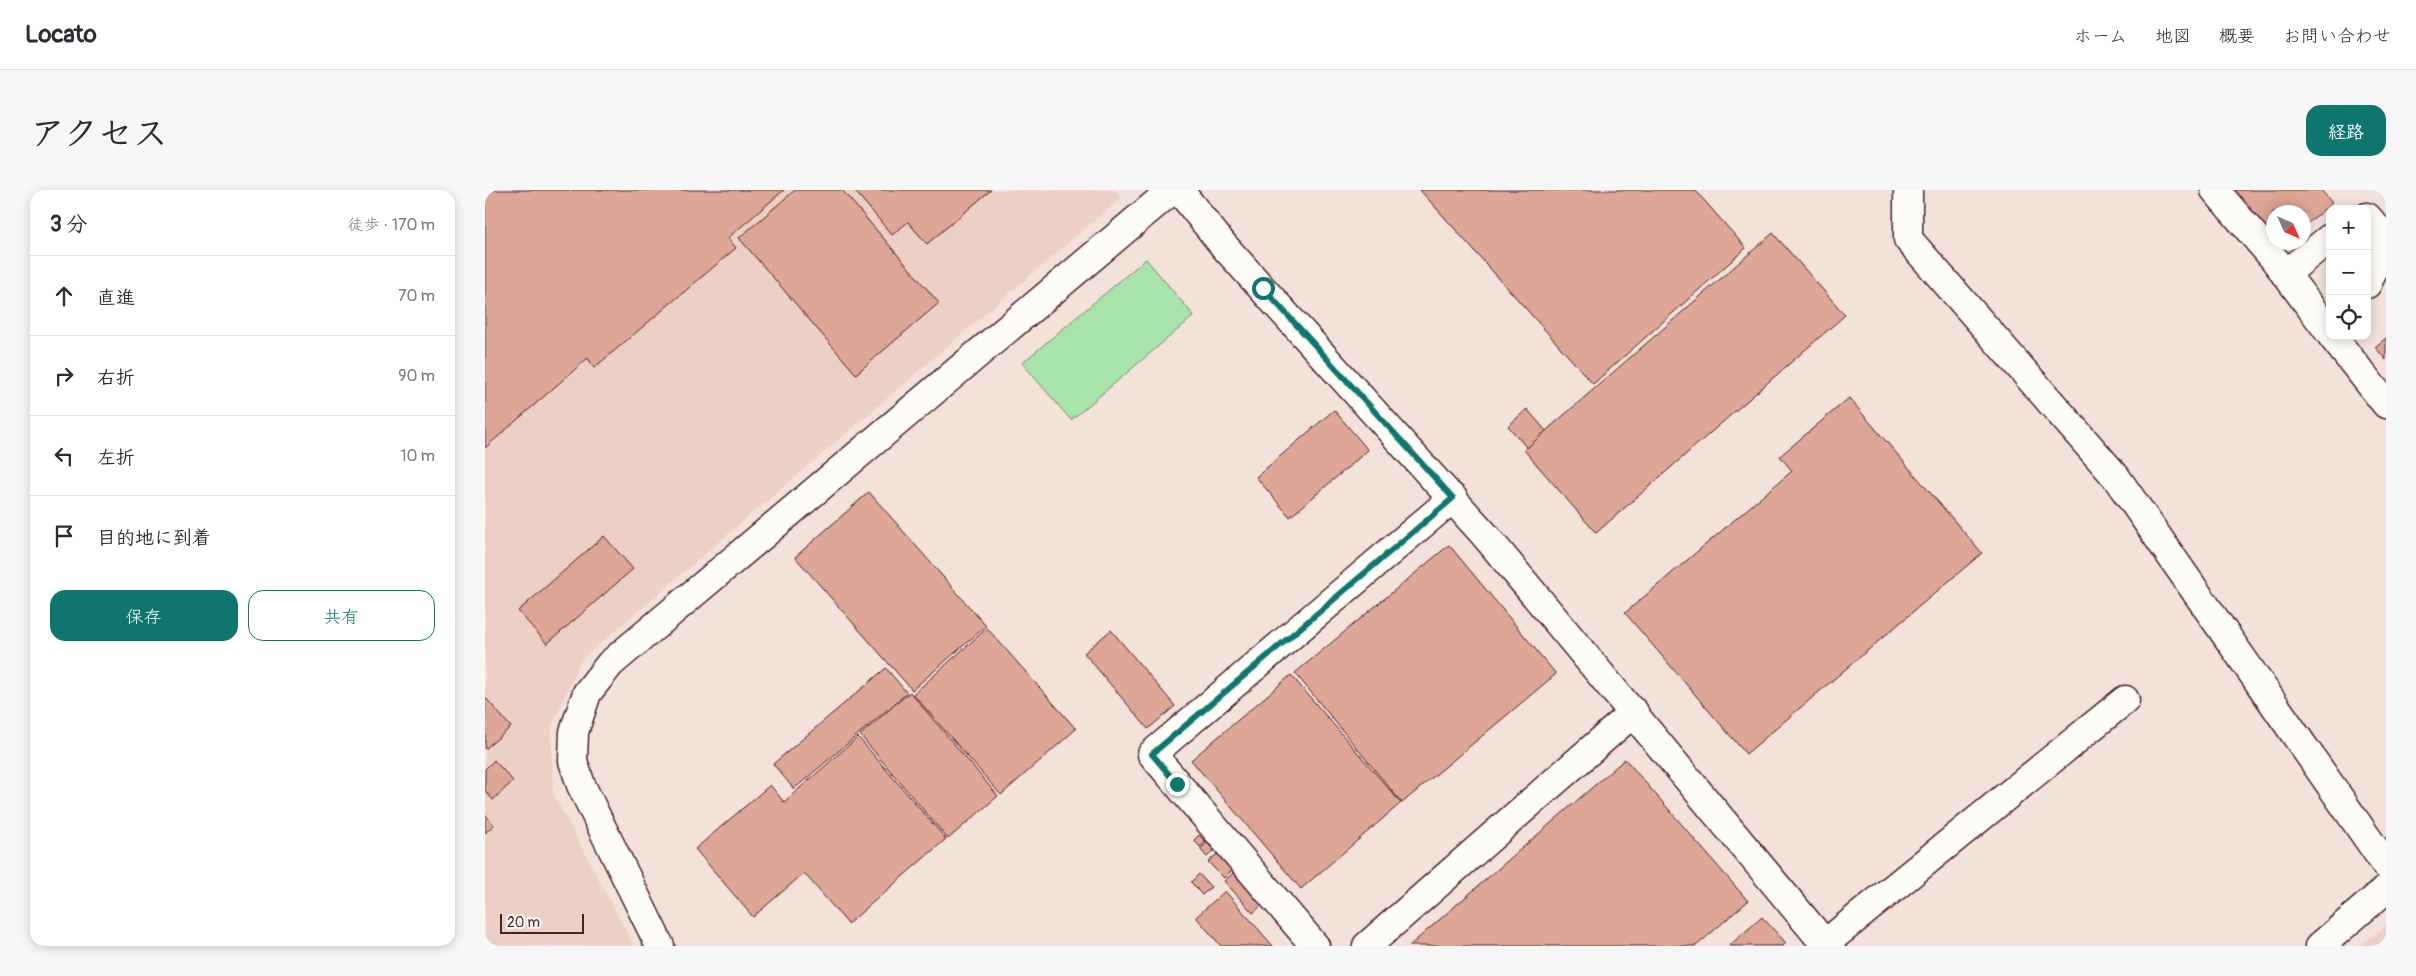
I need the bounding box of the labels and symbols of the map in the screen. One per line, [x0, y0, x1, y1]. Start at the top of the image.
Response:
north arrow [2266, 205, 2311, 250]
route start [1252, 277, 1275, 300]
route end [1166, 773, 1189, 796]
scale bar [500, 911, 584, 934]

